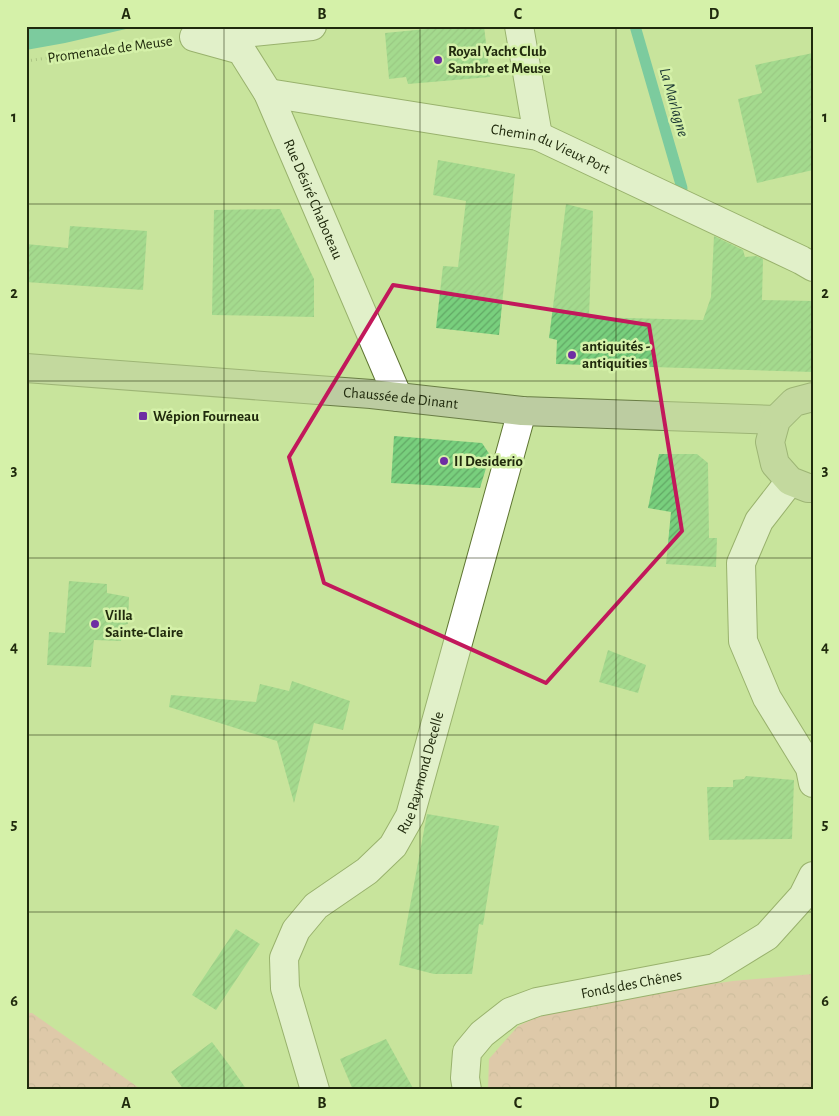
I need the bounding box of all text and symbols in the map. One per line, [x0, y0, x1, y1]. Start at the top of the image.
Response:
text: A [121, 6, 131, 22]
text: B [317, 6, 327, 22]
text: C [514, 6, 523, 22]
text: D [709, 6, 720, 22]
street label: Promenade de Meuse [47, 33, 174, 66]
place label: Royal Yacht Club Sambre et Meuse [448, 44, 551, 76]
marker: Royal Yacht Club Sambre et Meuse [432, 54, 444, 66]
water label: La Marlagne [657, 66, 692, 139]
text: 1 [11, 109, 17, 125]
text: 1 [822, 109, 828, 125]
street label: Chemin du Vieux Port [490, 122, 612, 177]
street label: Rue Désiré Chaboteau [281, 137, 345, 262]
text: 2 [10, 285, 18, 301]
text: 2 [821, 285, 829, 301]
place label: antiquités - antiquities [582, 339, 651, 371]
marker: antiquités - antiquities [566, 349, 578, 361]
street label: Chaussée de Dinant [343, 385, 459, 412]
place label: Wépion Fourneau [153, 409, 259, 424]
marker: Wépion Fourneau [137, 410, 149, 422]
place label: Il Desiderio [454, 454, 523, 469]
marker: Il Desiderio [438, 455, 450, 467]
text: 3 [11, 462, 18, 478]
text: 3 [822, 462, 829, 478]
place label: Villa Sainte-Claire [105, 608, 183, 640]
marker: Villa Sainte-Claire [89, 618, 101, 630]
text: 4 [10, 639, 18, 655]
text: 4 [821, 639, 829, 655]
street label: Rue Raymond Decelle [395, 710, 447, 837]
text: 5 [11, 816, 18, 832]
text: 5 [822, 816, 829, 832]
street label: Fonds des Chênes [580, 968, 683, 1001]
text: 6 [10, 993, 18, 1009]
text: 6 [821, 993, 829, 1009]
text: A [121, 1095, 131, 1111]
text: B [317, 1095, 327, 1111]
text: C [514, 1095, 523, 1111]
text: D [709, 1095, 720, 1111]

